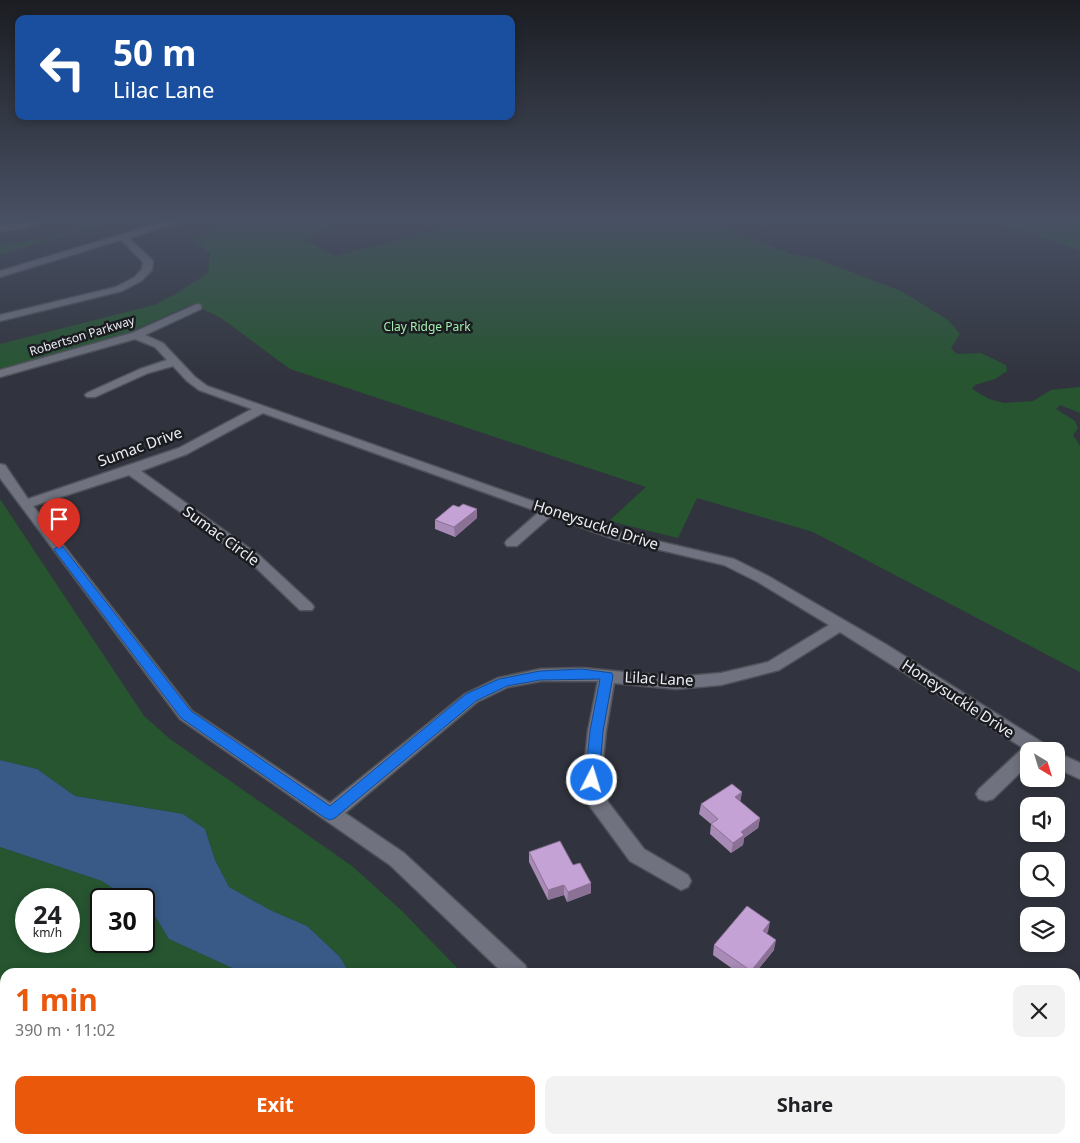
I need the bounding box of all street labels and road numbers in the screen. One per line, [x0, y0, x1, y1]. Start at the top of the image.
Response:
street label: Robertson Parkway [27, 311, 137, 360]
street label: Sumac Drive [95, 422, 184, 471]
street label: Honeysuckle Drive [531, 494, 661, 554]
street label: Sumac Circle [179, 501, 264, 570]
street label: Honeysuckle Drive [898, 654, 1019, 742]
street label: Lilac Lane [624, 666, 694, 690]

